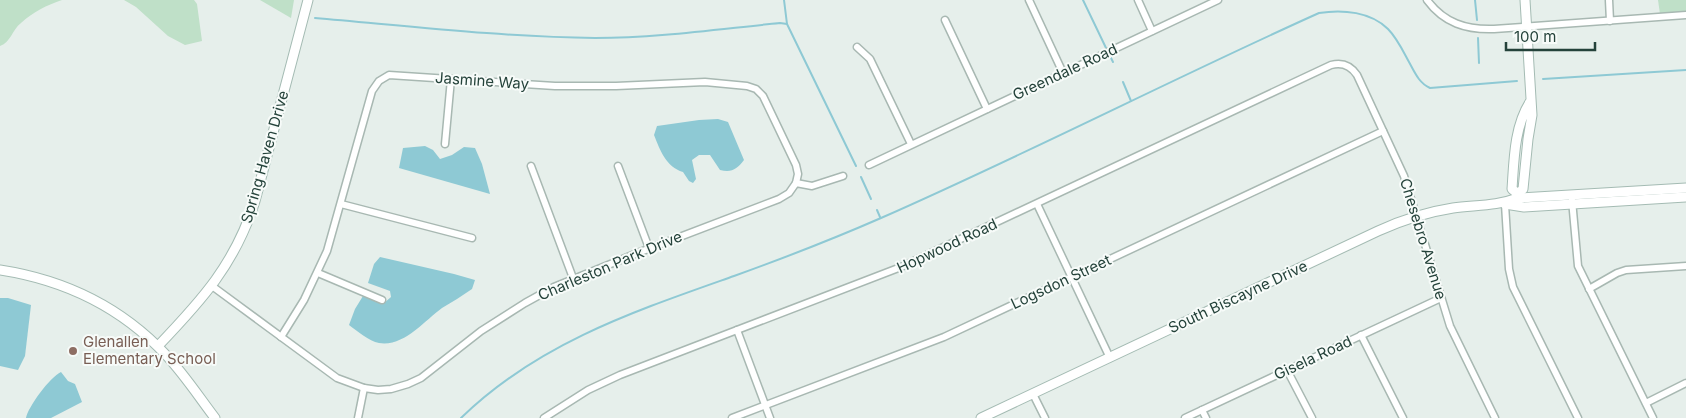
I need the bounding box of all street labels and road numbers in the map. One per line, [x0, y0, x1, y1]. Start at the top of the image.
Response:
street label: Greendale Road [1009, 39, 1120, 104]
street label: Jasmine Way [434, 68, 530, 93]
street label: Spring Haven Drive [236, 88, 293, 225]
street label: Chesebro Avenue [1396, 176, 1451, 302]
street label: Hopwood Road [894, 214, 1000, 277]
street label: Charleston Park Drive [535, 227, 685, 305]
street label: Logsdon Street [1008, 250, 1114, 313]
street label: South Biscayne Drive [1165, 256, 1310, 337]
street label: Gisela Road [1271, 331, 1355, 384]

